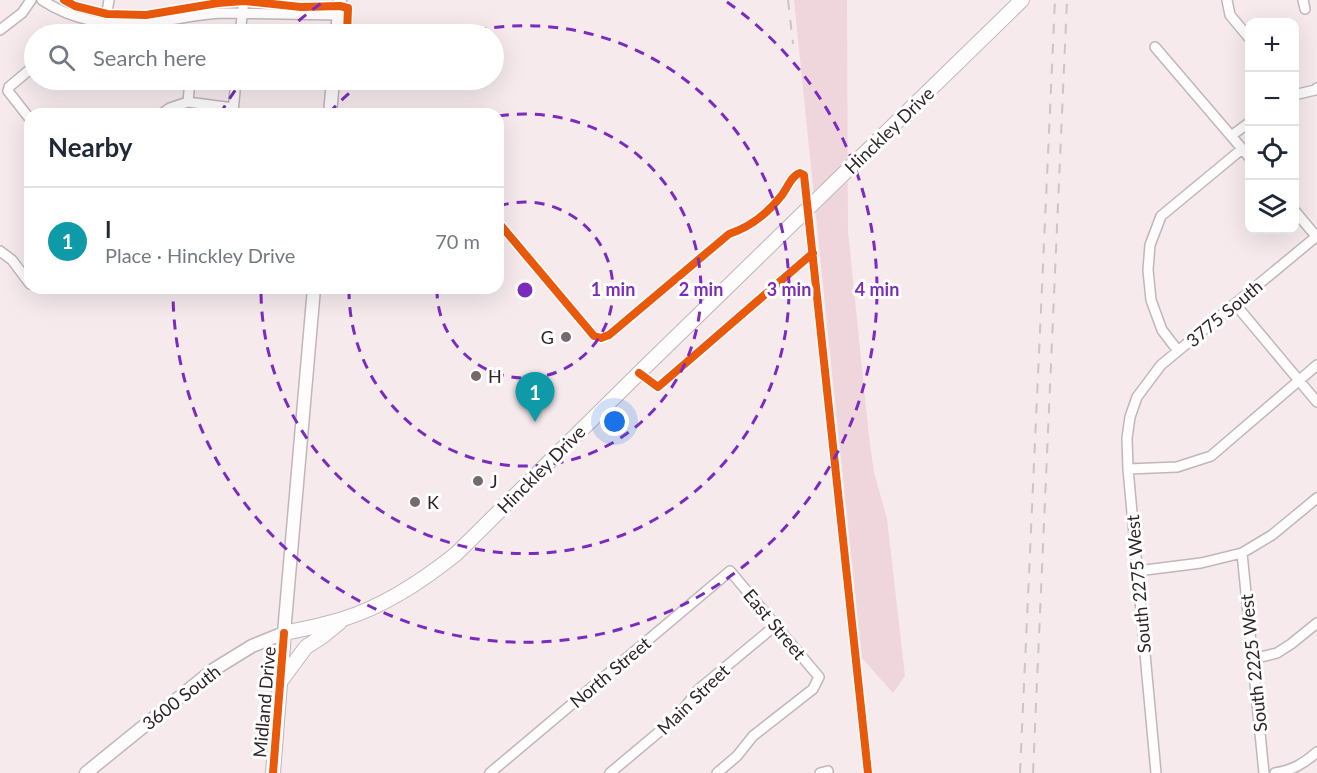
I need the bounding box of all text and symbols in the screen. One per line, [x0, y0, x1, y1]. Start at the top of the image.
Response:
map controls [1245, 18, 1299, 234]
button: + [1245, 18, 1299, 72]
search box [24, 24, 504, 90]
icon: search [45, 41, 78, 74]
text: Search here [93, 44, 206, 71]
button: − [1245, 72, 1299, 126]
street label: Hinckley Drive [840, 82, 938, 178]
button: locate [1245, 126, 1299, 180]
text: Nearby [48, 131, 133, 163]
button: layers [1245, 180, 1299, 234]
text: I [105, 216, 112, 243]
text: 1 [62, 229, 73, 253]
text: 70 m [435, 229, 480, 253]
text: Place · Hinckley Drive [105, 243, 295, 267]
street label: 3775 South [1181, 275, 1267, 351]
text: 1 min [591, 278, 635, 300]
text: 2 min [679, 278, 723, 300]
text: 3 min [767, 278, 811, 300]
text: 4 min [855, 278, 899, 300]
centre of rings [515, 280, 535, 300]
place label: G [541, 326, 554, 348]
marker: G [559, 330, 573, 344]
place label: H [488, 365, 502, 387]
marker: H [469, 369, 483, 383]
pin: 1 [516, 372, 554, 422]
your location [600, 407, 629, 436]
street label: Hinckley Drive [492, 420, 590, 518]
place label: J [490, 470, 498, 492]
marker: J [471, 474, 485, 488]
place label: K [427, 491, 439, 513]
marker: K [408, 495, 422, 509]
street label: South 2275 West [1121, 513, 1155, 654]
street label: East Street [739, 584, 811, 664]
street label: South 2225 West [1235, 592, 1271, 733]
street label: North Street [565, 631, 655, 712]
street label: Midland Drive [248, 645, 280, 759]
street label: Main Street [652, 659, 734, 739]
street label: 3600 South [138, 660, 224, 734]

